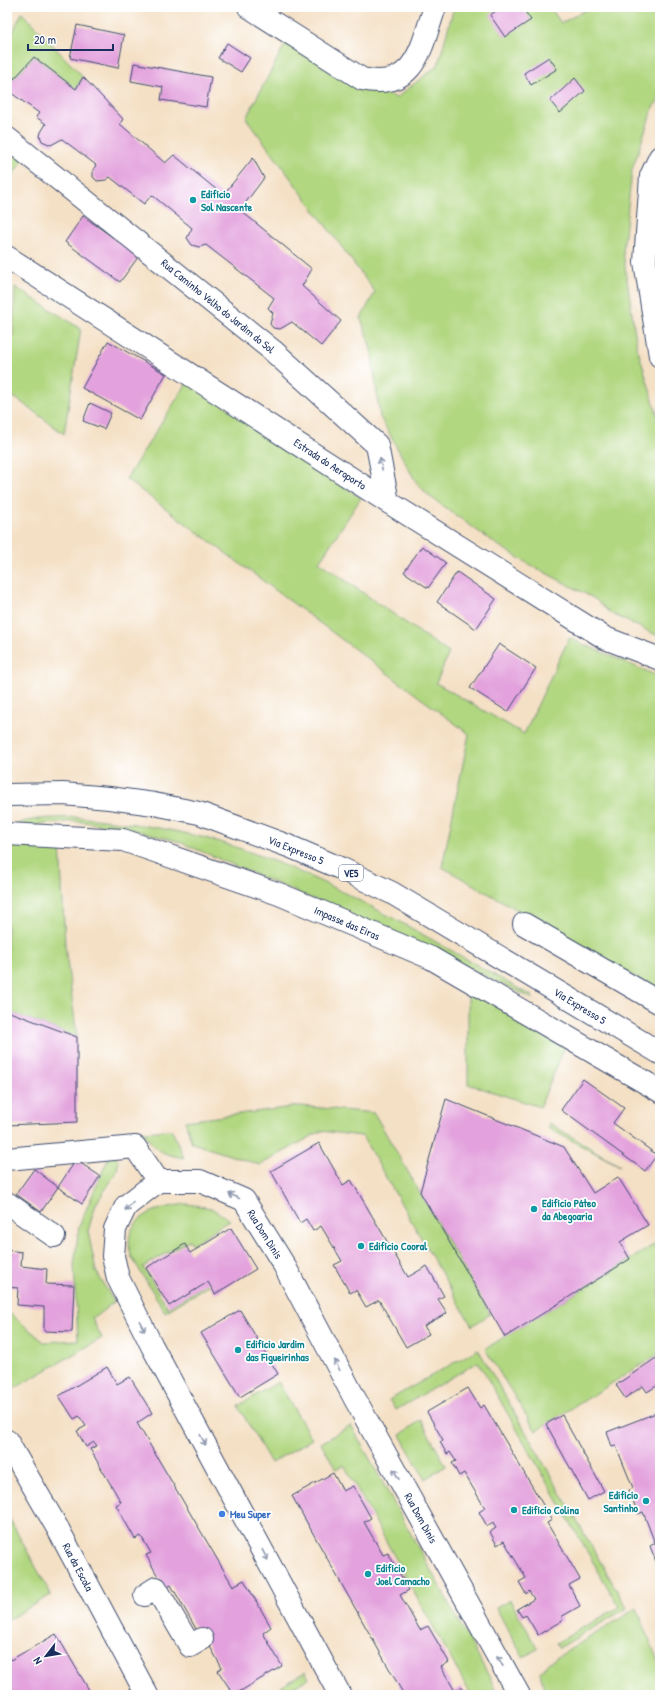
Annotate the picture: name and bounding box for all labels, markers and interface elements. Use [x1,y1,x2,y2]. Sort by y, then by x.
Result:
scale bar [28,26,113,52]
text: 20 m [34,31,56,48]
place label: Edifício Sol Nascente [201,187,253,214]
marker: Edifício Sol Nascente [188,195,198,205]
street label: Rua Caminho Velho do Jardim do Sol [158,256,278,356]
street label: Estrada do Aeroporto [291,435,369,493]
one-way arrow [376,458,384,471]
street label: Via Expresso 5 [266,833,326,868]
road number: VE5 [339,865,363,881]
street label: Impasse das Eiras [312,903,382,943]
street label: Via Expresso 5 [551,985,609,1027]
one-way arrow [228,1191,240,1199]
place label: Edifício Páteo da Abegoaria [542,1196,596,1224]
one-way arrow [124,1201,133,1211]
marker: Edifício Páteo da Abegoaria [529,1204,539,1214]
street label: Rua Dom Dinis [244,1207,286,1261]
place label: Edifício Cooral [369,1239,428,1253]
marker: Edifício Cooral [356,1241,366,1251]
one-way arrow [139,1320,146,1332]
place label: Edifício Jardim das Figueirinhas [246,1337,310,1365]
marker: Edifício Jardim das Figueirinhas [233,1345,243,1355]
one-way arrow [332,1359,340,1371]
one-way arrow [200,1434,208,1446]
one-way arrow [392,1468,400,1480]
place label: Edifício Santinho [603,1488,639,1515]
street label: Rua Dom Dinis [401,1490,441,1546]
marker: Edifício Santinho [641,1496,651,1506]
place label: Edifício Colina [522,1503,580,1517]
marker: Edifício Colina [509,1505,519,1515]
place label: Meu Super [230,1507,271,1522]
marker: Meu Super [217,1509,227,1519]
street label: Rua da Escola [60,1541,97,1594]
one-way arrow [262,1549,269,1561]
place label: Edifício Joel Camacho [376,1561,430,1588]
marker: Edifício Joel Camacho [363,1569,373,1579]
north arrow [26,1636,66,1676]
text: N [30,1655,45,1667]
one-way arrow [495,1655,503,1667]

